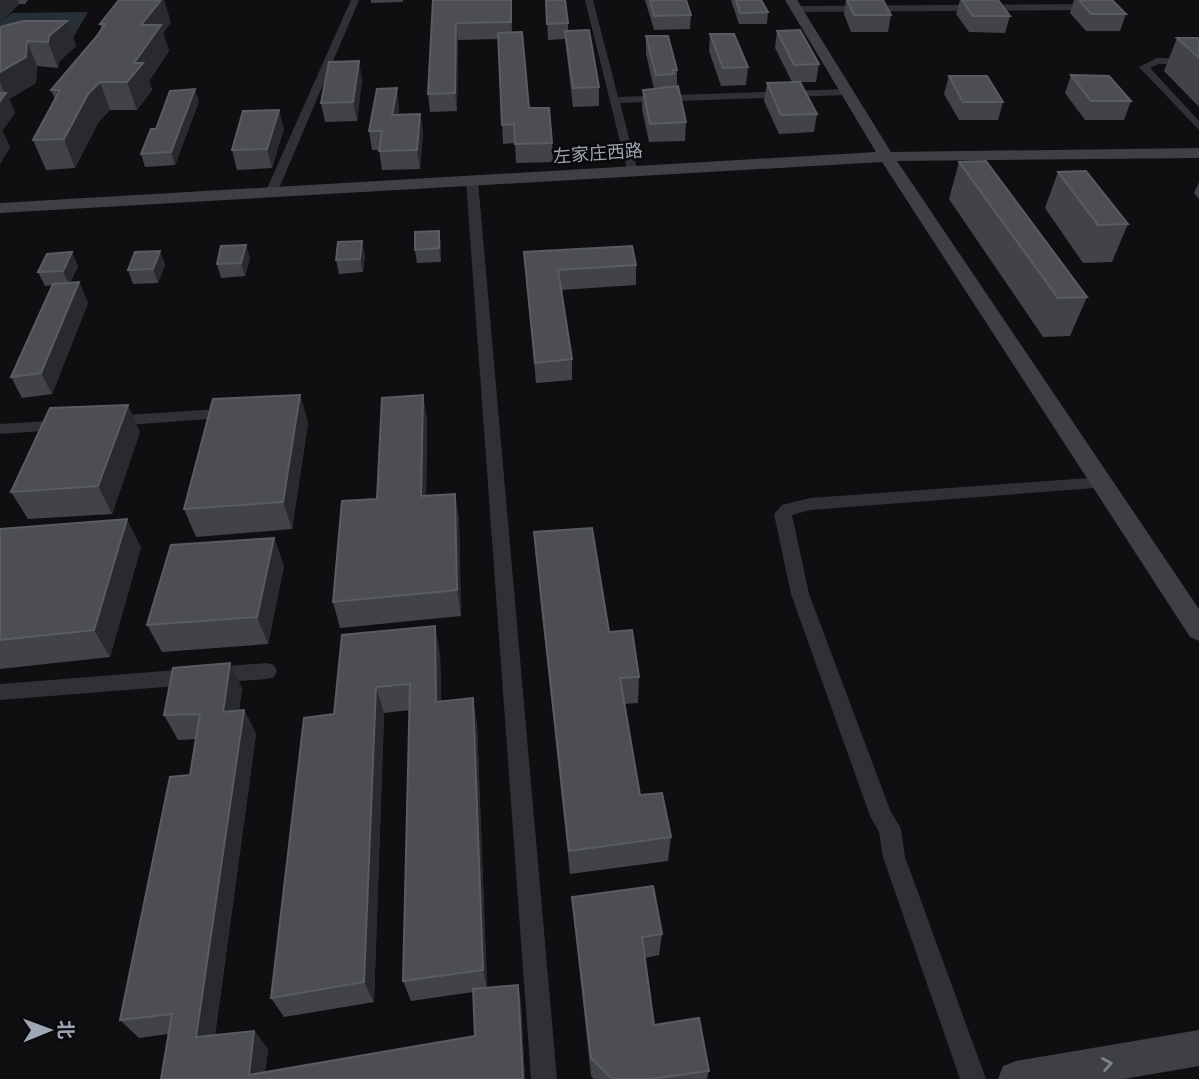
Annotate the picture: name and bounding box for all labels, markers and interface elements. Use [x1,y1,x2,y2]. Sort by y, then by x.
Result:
street label: 左家庄西路 [552,140,644,168]
north arrow [14,995,84,1065]
text: 北 [53,1020,76,1039]
one-way arrow [1101,1057,1113,1072]

